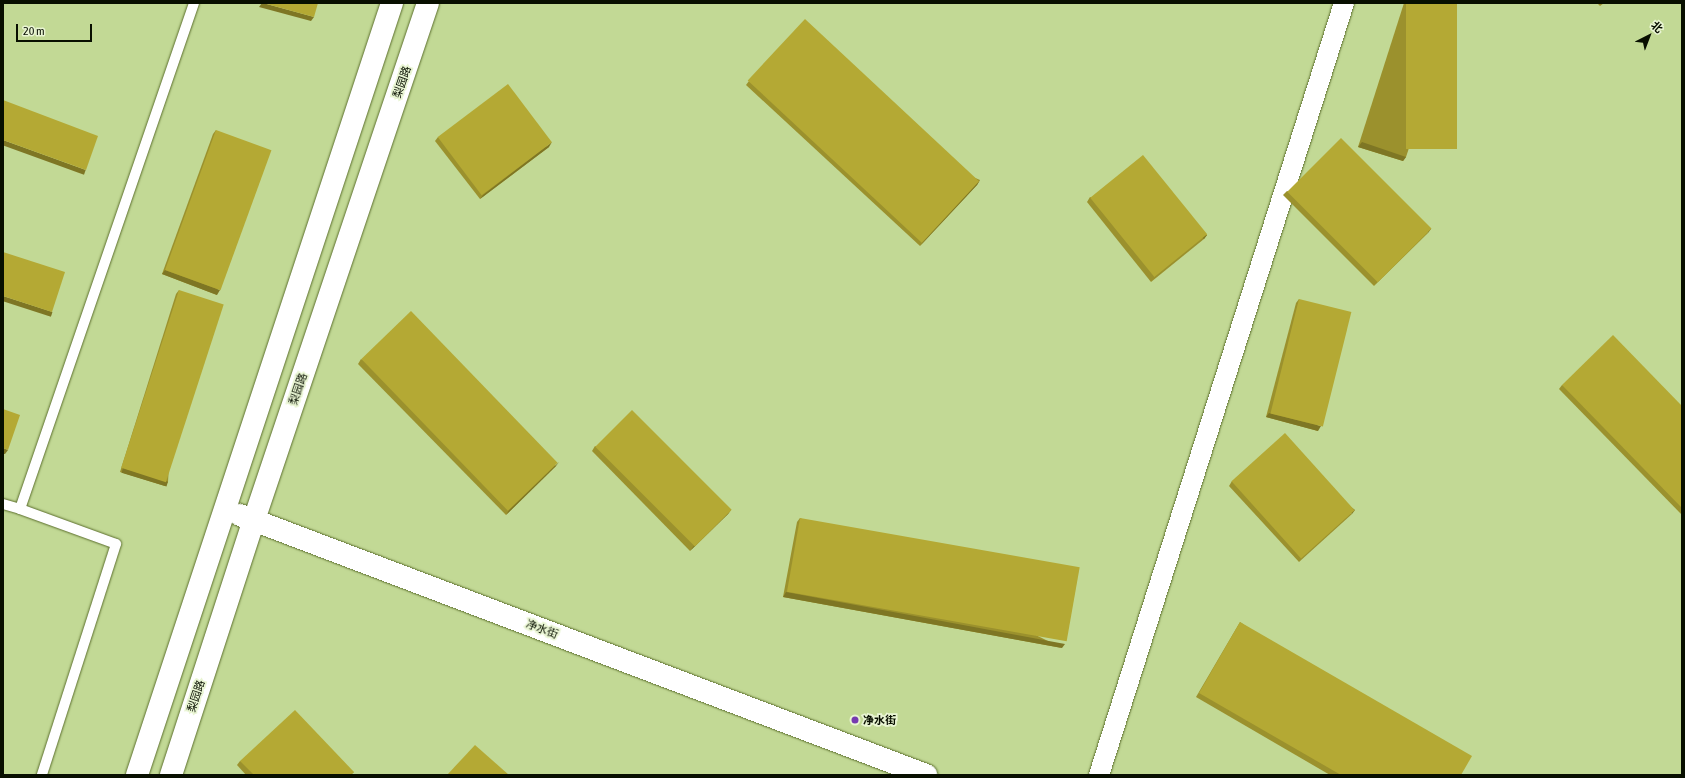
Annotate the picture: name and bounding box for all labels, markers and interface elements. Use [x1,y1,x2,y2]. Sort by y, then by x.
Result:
scale bar [18,16,94,42]
north arrow [1629,16,1669,56]
text: 北 [1649,19,1665,35]
text: 20 m [23,24,45,38]
street label: 梨园路 [390,64,414,100]
street label: 梨园路 [286,371,310,407]
street label: 净水街 [524,617,560,641]
street label: 梨园路 [185,678,207,714]
place label: 净水街 [863,713,896,727]
marker: 净水街 [850,715,860,725]

